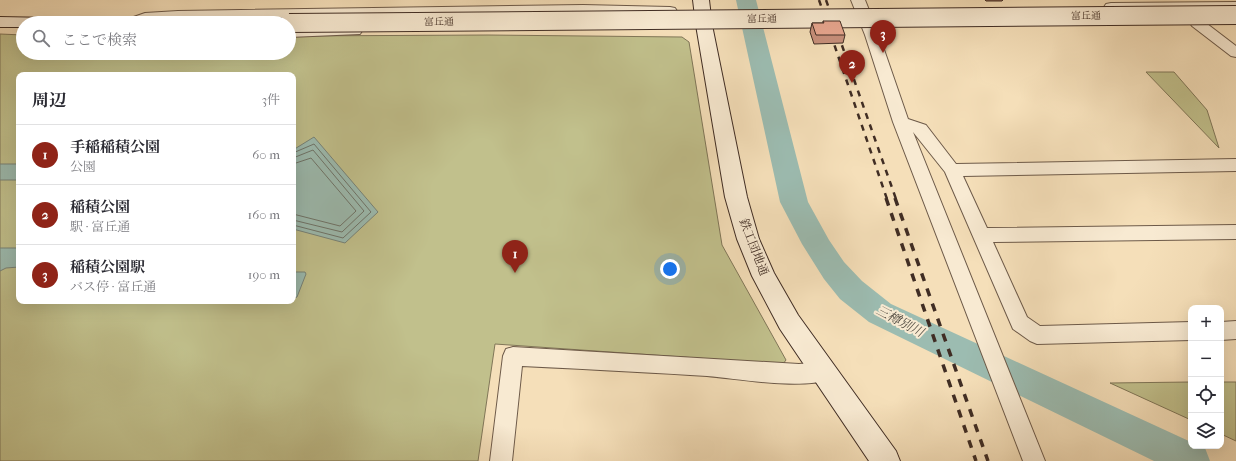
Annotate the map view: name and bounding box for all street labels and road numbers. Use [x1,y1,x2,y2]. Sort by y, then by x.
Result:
street label: 富丘通 [1071,10,1101,22]
street label: 富丘通 [747,13,777,25]
street label: 富丘通 [424,16,454,28]
street label: 鉄工団地通 [736,216,771,278]

